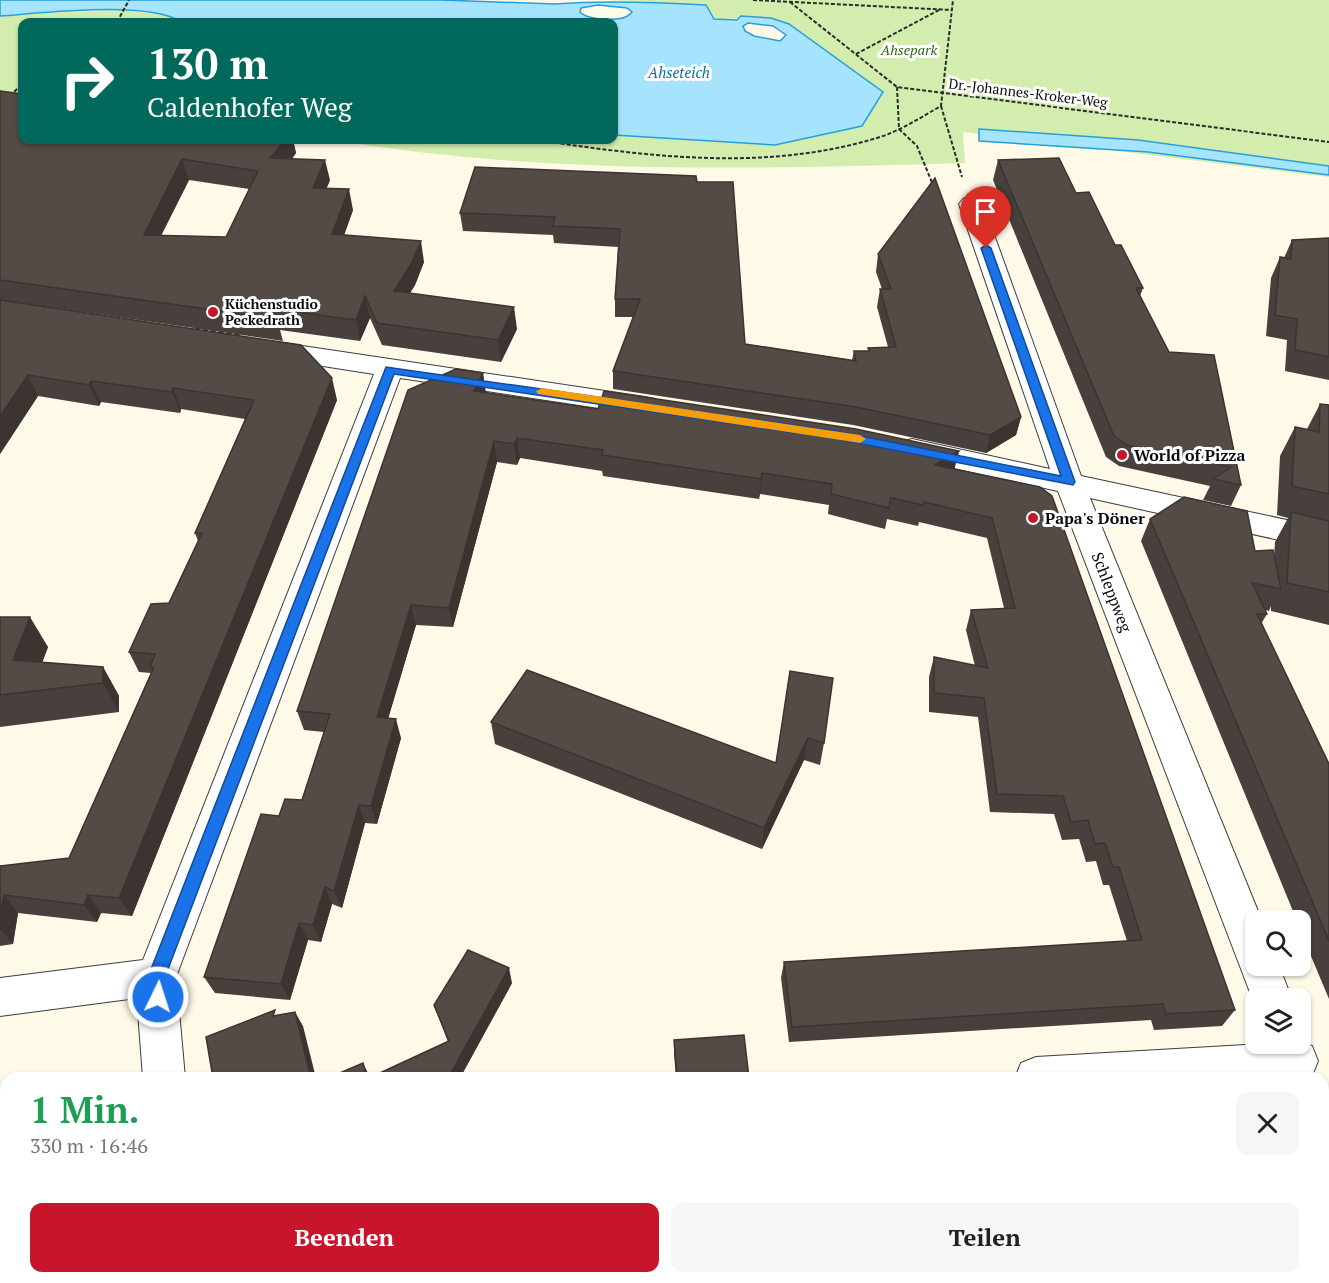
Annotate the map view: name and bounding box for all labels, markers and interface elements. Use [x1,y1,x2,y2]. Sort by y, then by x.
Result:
text: 130 m [147,35,268,91]
park label: Ahsepark [880,40,937,59]
icon: right [48,42,126,120]
water label: Ahseteich [647,62,710,82]
street label: Dr.-Johannes-Kroker-Weg [947,73,1109,112]
text: Caldenhofer Weg [147,89,352,125]
pin [960,186,1011,248]
icon: arrive [969,195,1002,228]
place label: Küchenstudio Peckedrath [225,294,318,329]
marker: Küchenstudio Peckedrath [206,305,220,319]
place label: World of Pizza [1134,444,1245,466]
marker: World of Pizza [1115,448,1129,462]
place label: Papa's Döner [1045,507,1145,529]
marker: Papa's Döner [1026,511,1040,525]
street label: Schleppweg [1087,549,1138,636]
map controls [1245,910,1311,1054]
button: search [1245,910,1311,976]
position arrow [126,965,190,1029]
button: layers [1245,988,1311,1054]
text: 1 Min. [30,1086,139,1133]
button: close [1236,1092,1299,1155]
text: 330 m · 16:46 [30,1132,148,1159]
button: Beenden [30,1203,659,1272]
button: Teilen [671,1203,1299,1272]

